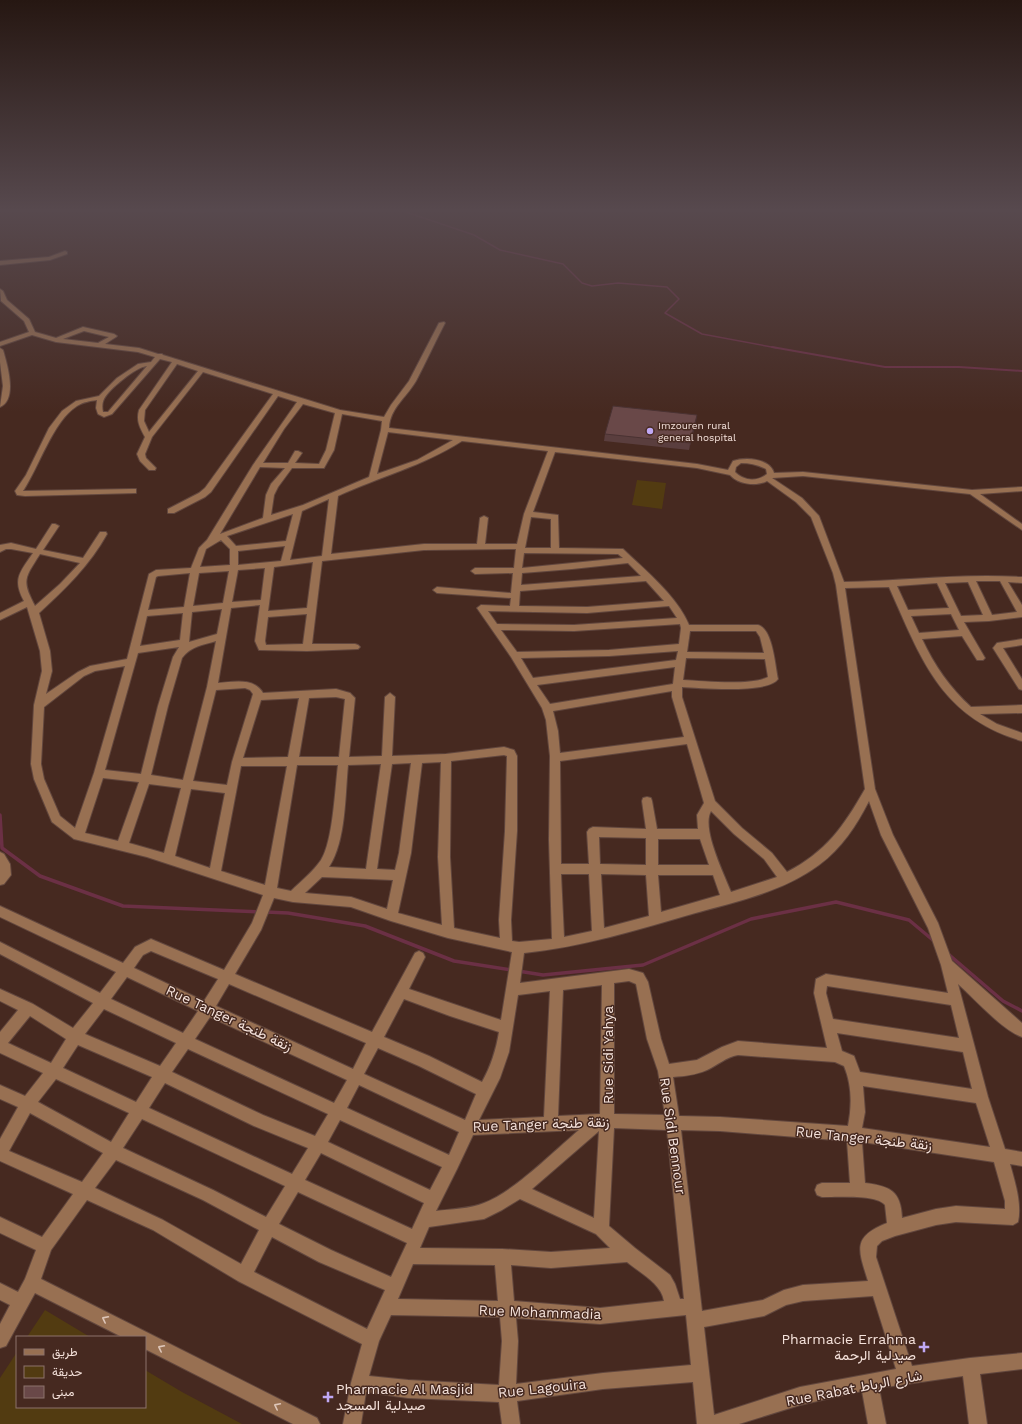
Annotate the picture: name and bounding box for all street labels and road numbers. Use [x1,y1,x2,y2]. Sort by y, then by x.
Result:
street label: Rue Tanger زنقة طنجة [163,982,295,1055]
street label: Rue Sidi Yahya [600,1006,616,1104]
street label: Rue Sidi Bennour [657,1077,689,1196]
street label: Rue Tanger زنقة طنجة [472,1114,610,1135]
street label: Rue Tanger زنقة طنجة [795,1123,933,1154]
street label: Rue Mohammadia [479,1302,602,1322]
street label: Rue Rabat شارع الرباط [785,1367,924,1412]
street label: Rue Lagouira [497,1375,587,1401]

